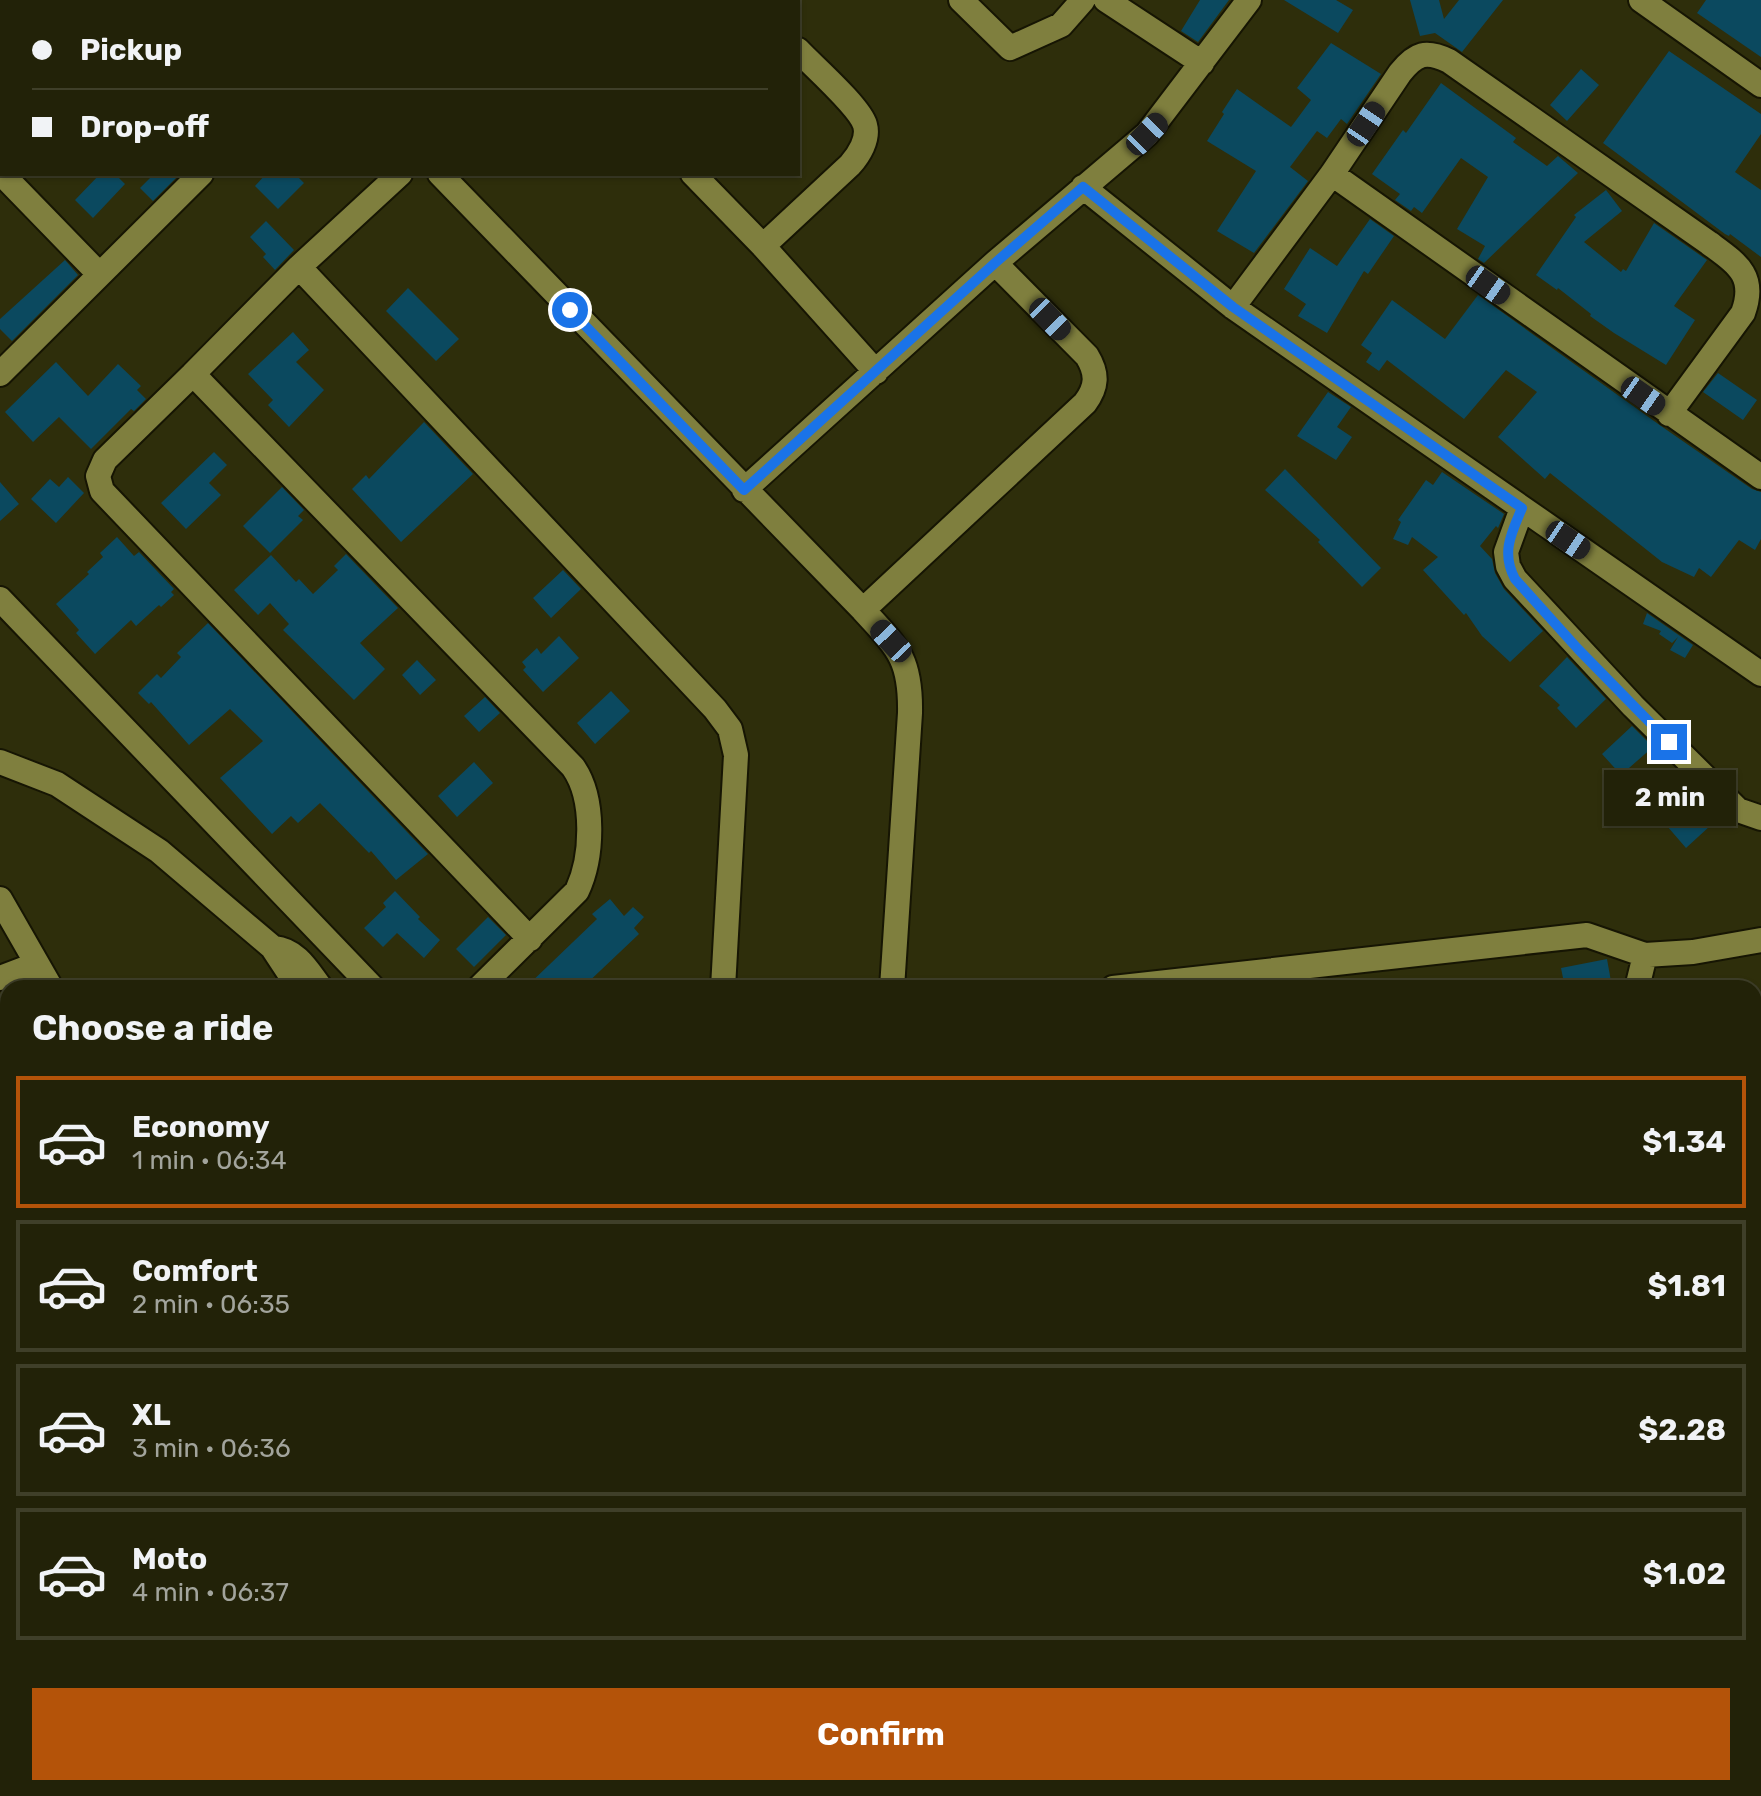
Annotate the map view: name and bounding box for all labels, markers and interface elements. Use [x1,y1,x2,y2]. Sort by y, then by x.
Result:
text: Pickup [80,32,182,68]
car [1343,97,1389,151]
car [1122,108,1172,160]
text: Drop-off [80,109,209,145]
car [1461,261,1515,309]
route start [552,292,588,328]
car [1025,293,1075,345]
car [1616,372,1670,420]
car [1541,517,1595,563]
car [866,615,916,667]
route end [1651,724,1687,760]
callout: 2 min [1603,770,1735,826]
text: 2 min [1635,782,1705,813]
text: Choose a ride [32,1006,273,1049]
icon: car [36,1106,108,1178]
text: Economy [132,1109,270,1145]
text: $1.34 [1642,1124,1726,1160]
text: 1 min · 06:34 [132,1145,287,1176]
icon: car [36,1250,108,1322]
text: Comfort [132,1253,258,1289]
text: $1.81 [1647,1268,1726,1304]
text: 2 min · 06:35 [132,1289,290,1320]
icon: car [36,1394,108,1466]
text: XL [132,1397,171,1433]
text: $2.28 [1638,1412,1726,1448]
text: 3 min · 06:36 [132,1433,291,1464]
icon: car [36,1538,108,1610]
text: Moto [132,1541,207,1577]
text: $1.02 [1643,1556,1726,1592]
text: 4 min · 06:37 [132,1577,289,1608]
button: Confirm [32,1688,1730,1780]

